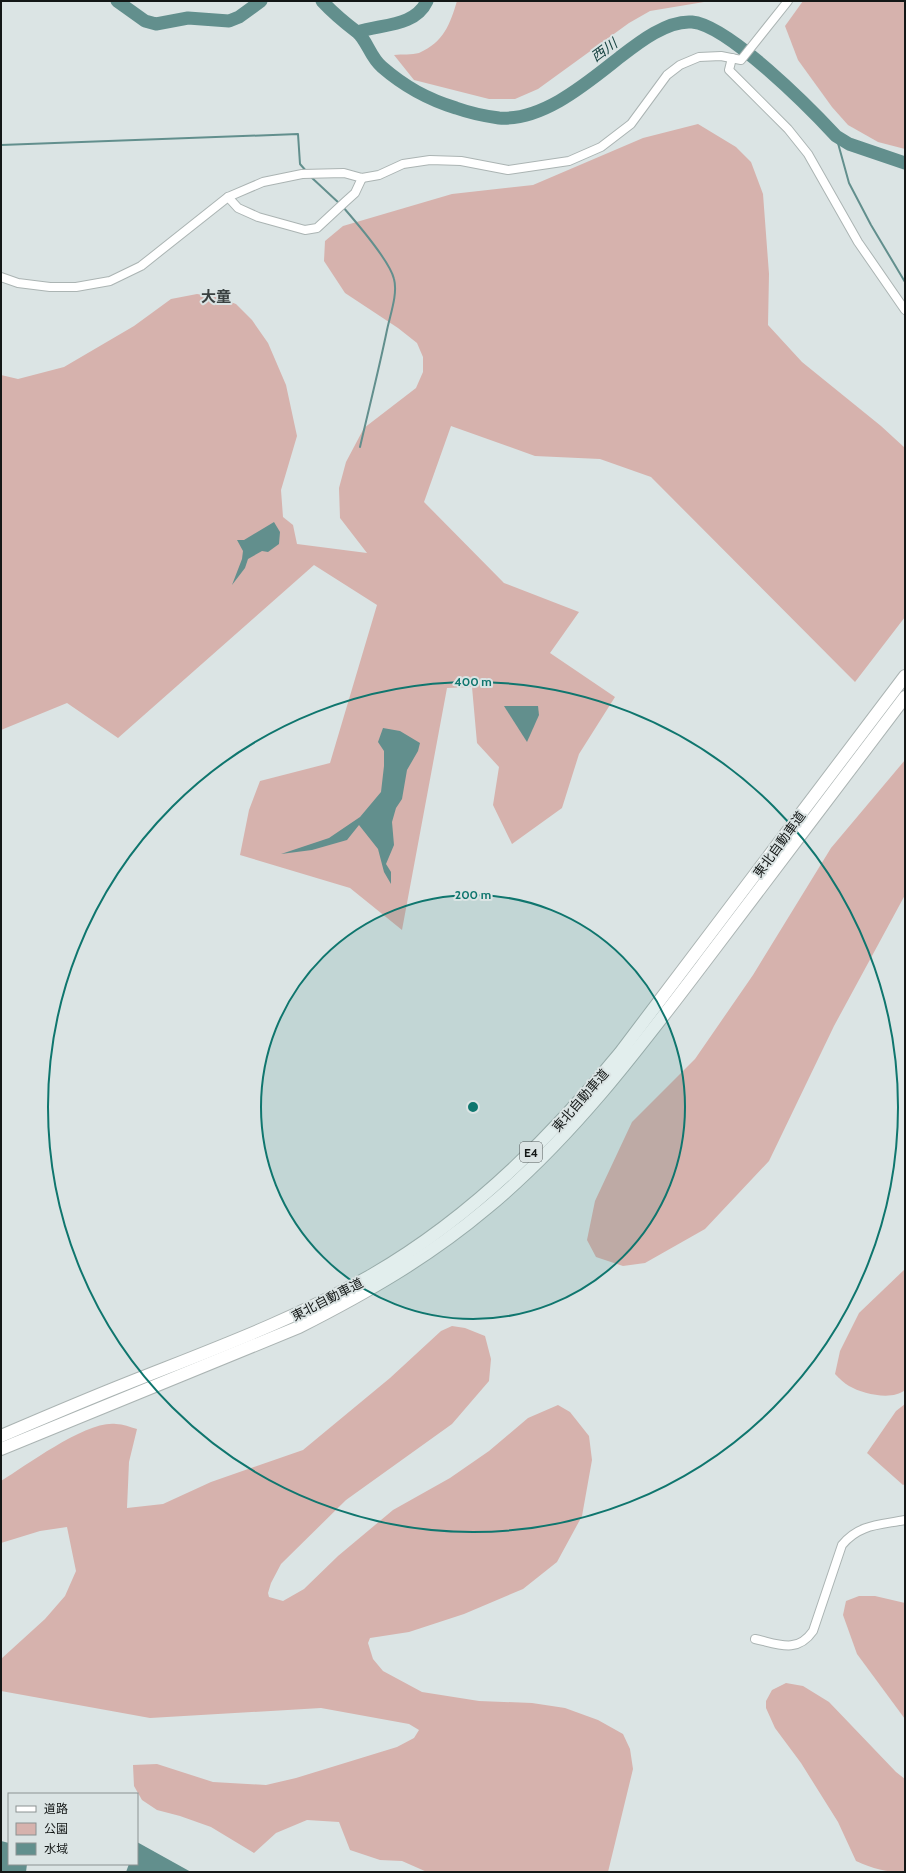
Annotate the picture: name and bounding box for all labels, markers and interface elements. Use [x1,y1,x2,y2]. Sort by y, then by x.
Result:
water label: 西川 [587,33,622,66]
district label: 大童 [201,288,231,306]
text: 400 m [454,674,492,689]
street label: 東北自動車道 [750,808,808,880]
text: 200 m [455,887,491,902]
street label: 東北自動車道 [548,1065,612,1135]
centre of rings [466,1100,480,1114]
road number: E4 [520,1142,542,1162]
street label: 東北自動車道 [289,1274,365,1324]
legend [8,1793,138,1865]
text: 道路 [44,1801,68,1816]
text: 公園 [44,1821,68,1836]
text: 水域 [44,1841,68,1856]

